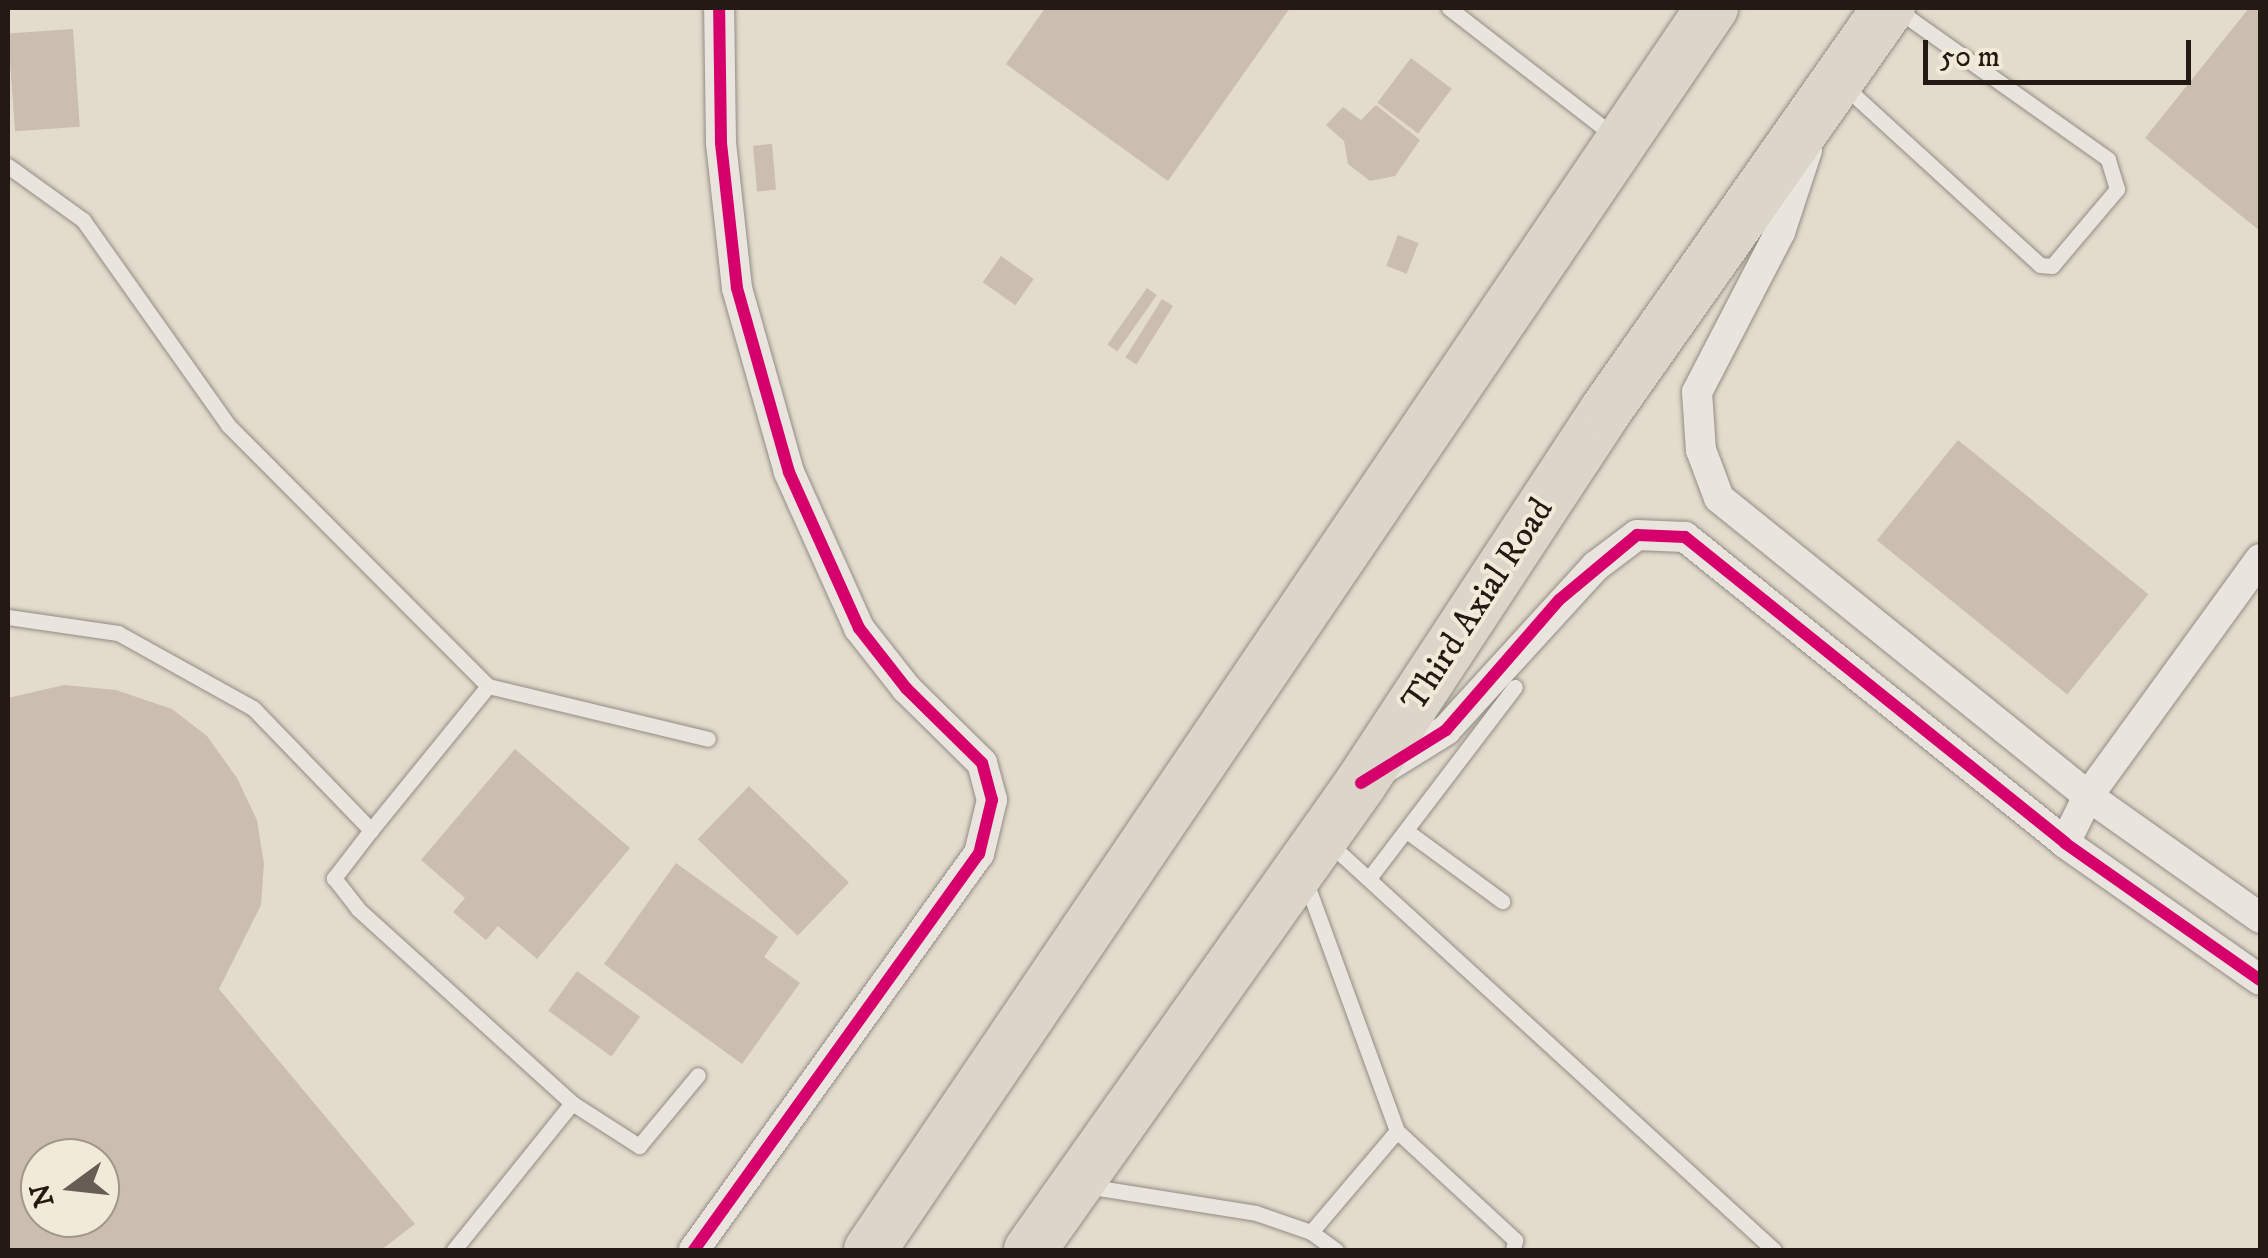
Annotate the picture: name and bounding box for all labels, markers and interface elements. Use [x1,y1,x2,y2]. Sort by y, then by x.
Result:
scale bar [1928,20,2196,82]
text: 50 m [1940,39,2000,76]
street label: Third Axial Road [1393,491,1563,719]
north arrow [20,1138,120,1238]
text: N [23,1180,62,1211]

